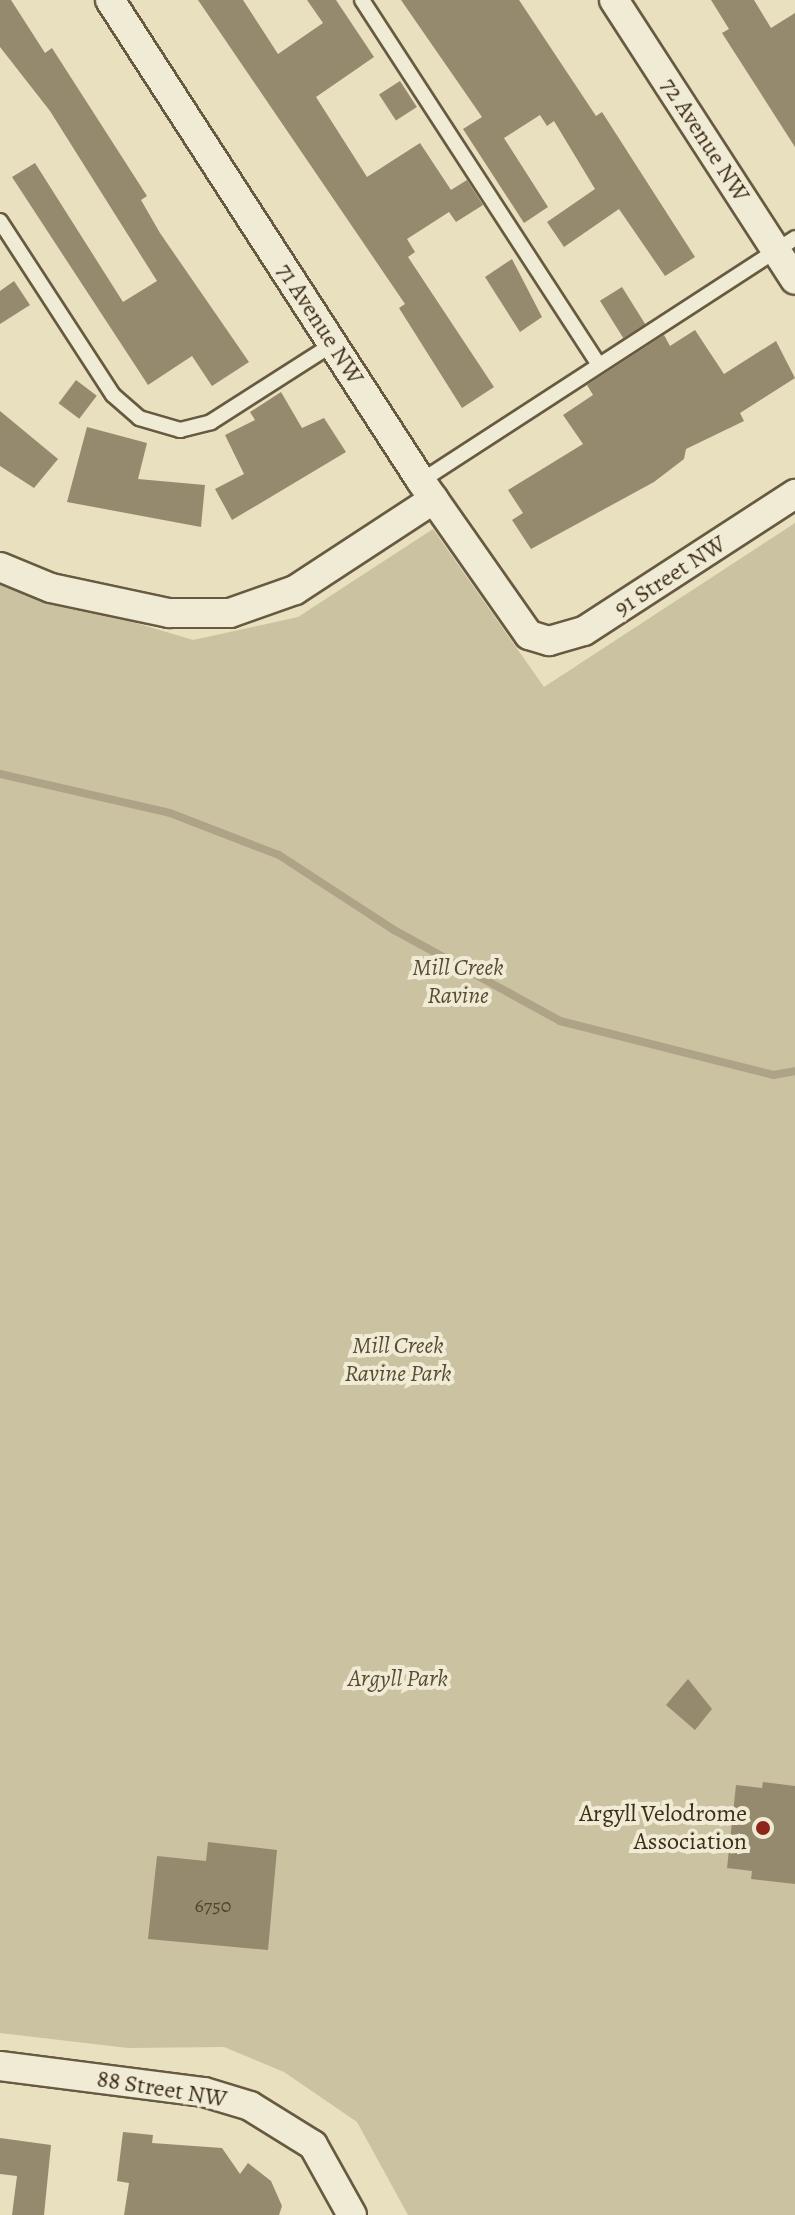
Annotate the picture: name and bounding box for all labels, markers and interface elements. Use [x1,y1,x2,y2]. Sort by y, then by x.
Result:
street label: 72 Avenue NW [654,73,756,207]
street label: 71 Avenue NW [270,258,370,390]
street label: 91 Street NW [609,529,731,623]
park label: Mill Creek Ravine [412,954,504,1010]
park label: Mill Creek Ravine Park [344,1332,452,1388]
park label: Argyll Park [348,1665,448,1693]
place label: Argyll Velodrome Association [579,1800,747,1856]
marker: Argyll Velodrome Association [754,1819,772,1837]
house number: 6750 [195,1893,231,1917]
street label: 88 Street NW [95,2064,229,2114]

